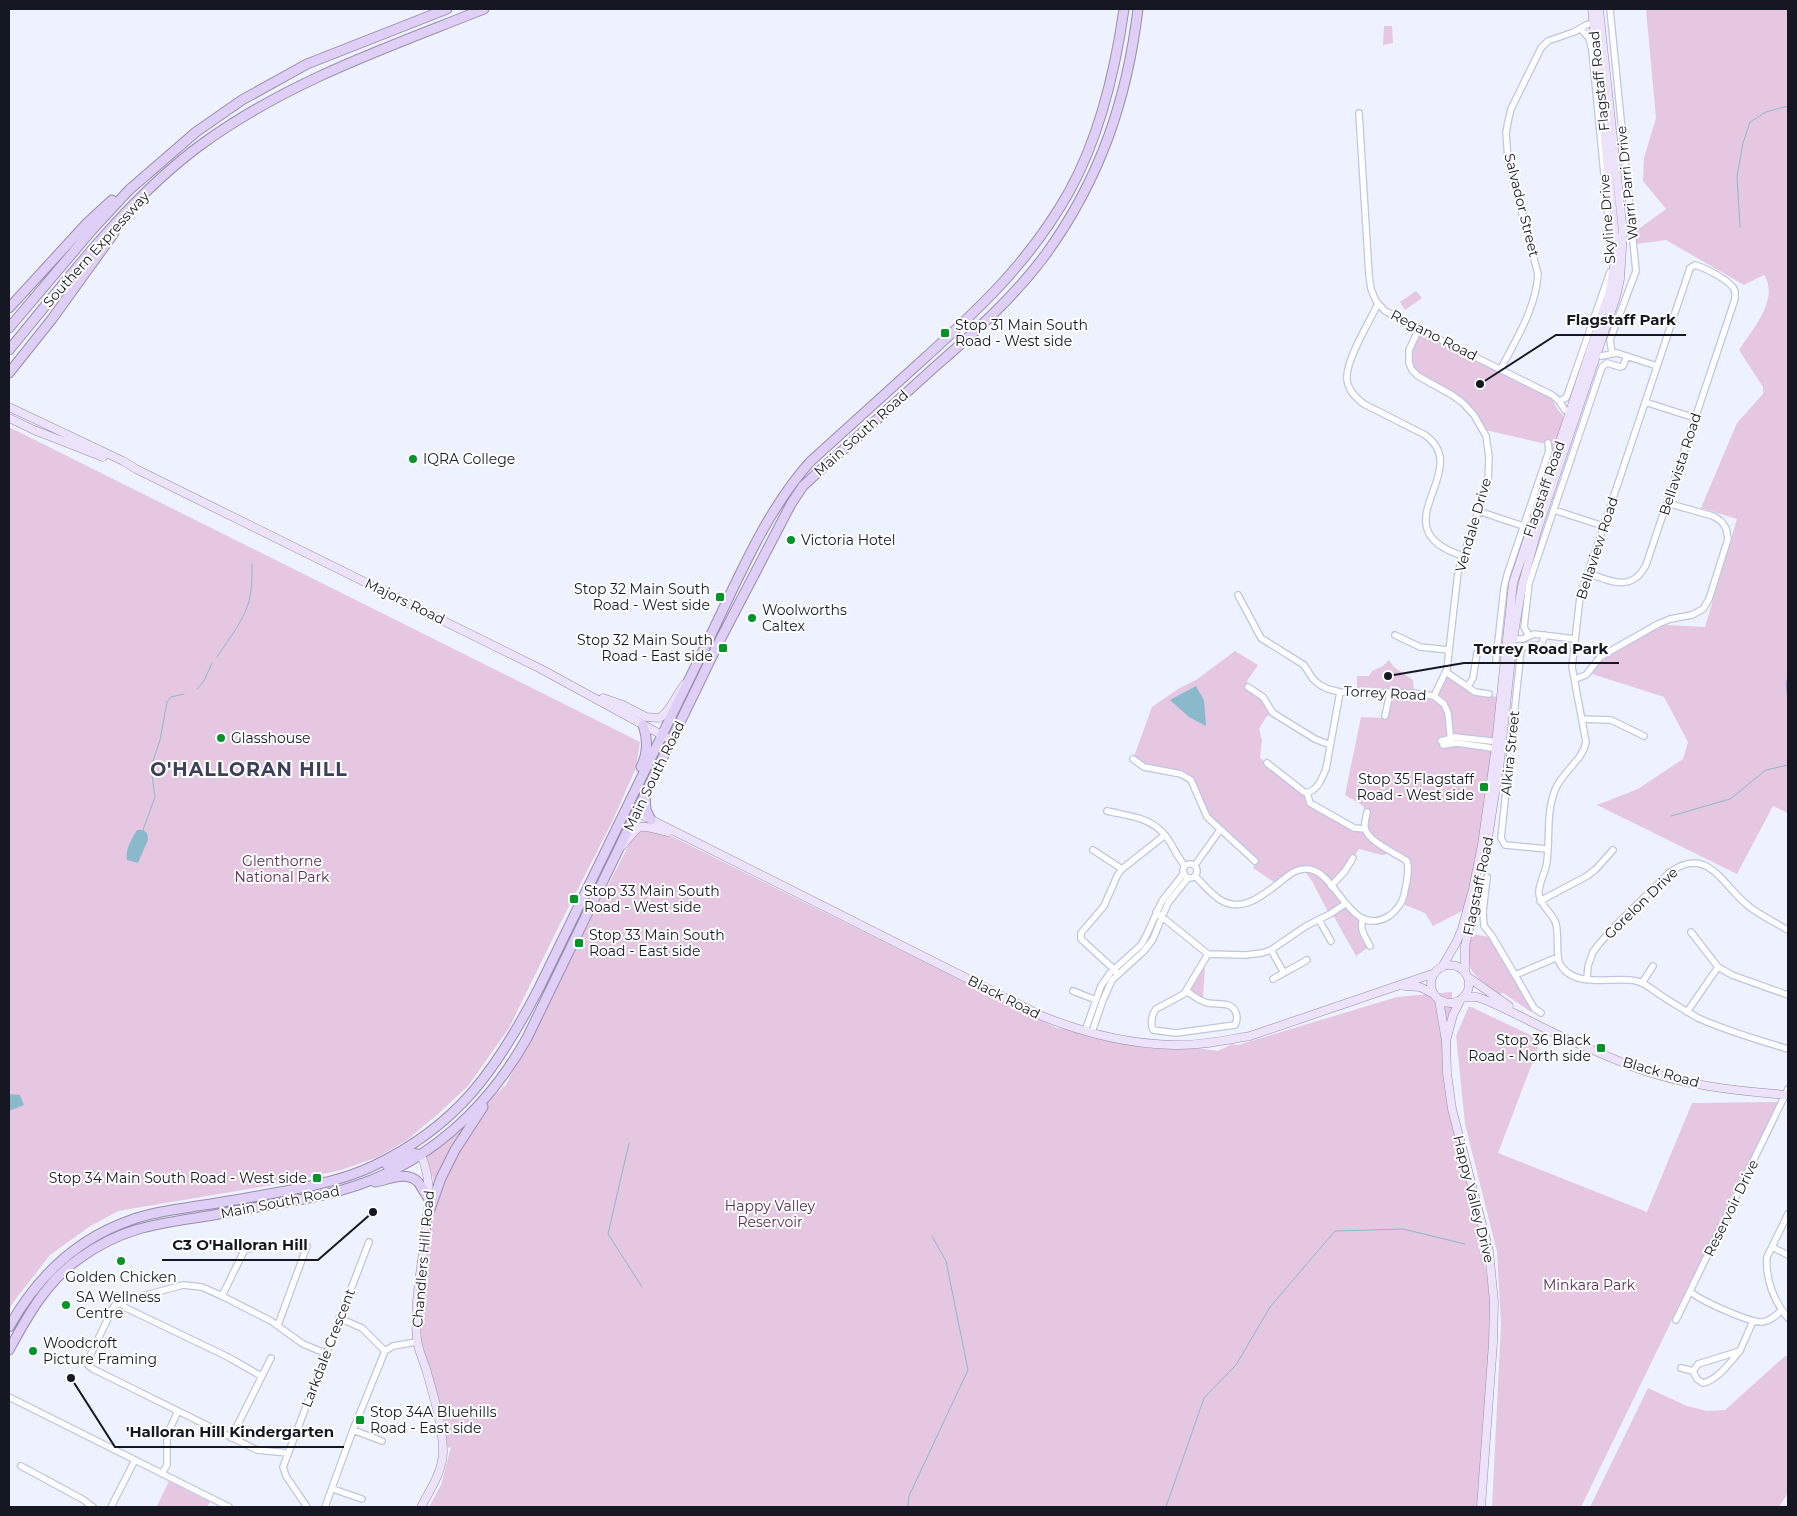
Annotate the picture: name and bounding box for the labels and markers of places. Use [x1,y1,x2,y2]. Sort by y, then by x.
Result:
callout: Flagstaff Park [1556,305,1686,335]
place label: Stop 31 Main South Road - West side [955,316,1088,350]
marker: Stop 31 Main South Road - West side [939,327,951,339]
place label: IQRA College [423,450,515,468]
marker: IQRA College [407,453,419,465]
place label: Victoria Hotel [801,531,895,549]
marker: Victoria Hotel [785,534,797,546]
place label: Stop 32 Main South Road - West side [574,580,710,614]
marker: Stop 32 Main South Road - West side [714,591,726,603]
place label: Woolworths Caltex [762,601,847,635]
marker: Woolworths Caltex [746,612,758,624]
place label: Stop 32 Main South Road - East side [577,631,713,665]
callout: Torrey Road Park [1464,633,1619,663]
marker: Stop 32 Main South Road - East side [717,642,729,654]
place label: Glasshouse [231,729,310,747]
marker: Glasshouse [215,732,227,744]
place label: Stop 35 Flagstaff Road - West side [1357,770,1475,804]
marker: Stop 35 Flagstaff Road - West side [1478,781,1490,793]
place label: Stop 33 Main South Road - West side [584,882,720,916]
marker: Stop 33 Main South Road - West side [568,893,580,905]
place label: Stop 33 Main South Road - East side [589,926,725,960]
marker: Stop 33 Main South Road - East side [573,937,585,949]
place label: Stop 36 Black Road - North side [1468,1031,1592,1065]
marker: Stop 36 Black Road - North side [1595,1042,1607,1054]
place label: Stop 34 Main South Road - West side [49,1169,307,1187]
marker: Stop 34 Main South Road - West side [311,1172,323,1184]
callout: C3 O'Halloran Hill [162,1230,318,1260]
marker: Golden Chicken [115,1255,127,1267]
place label: Golden Chicken [65,1268,177,1286]
place label: SA Wellness Centre [76,1288,161,1322]
marker: SA Wellness Centre [60,1299,72,1311]
place label: Woodcroft Picture Framing [43,1334,157,1368]
marker: Woodcroft Picture Framing [27,1345,39,1357]
place label: Stop 34A Bluehills Road - East side [370,1403,497,1437]
marker: Stop 34A Bluehills Road - East side [354,1414,366,1426]
callout: 'Halloran Hill Kindergarten [115,1417,344,1447]

